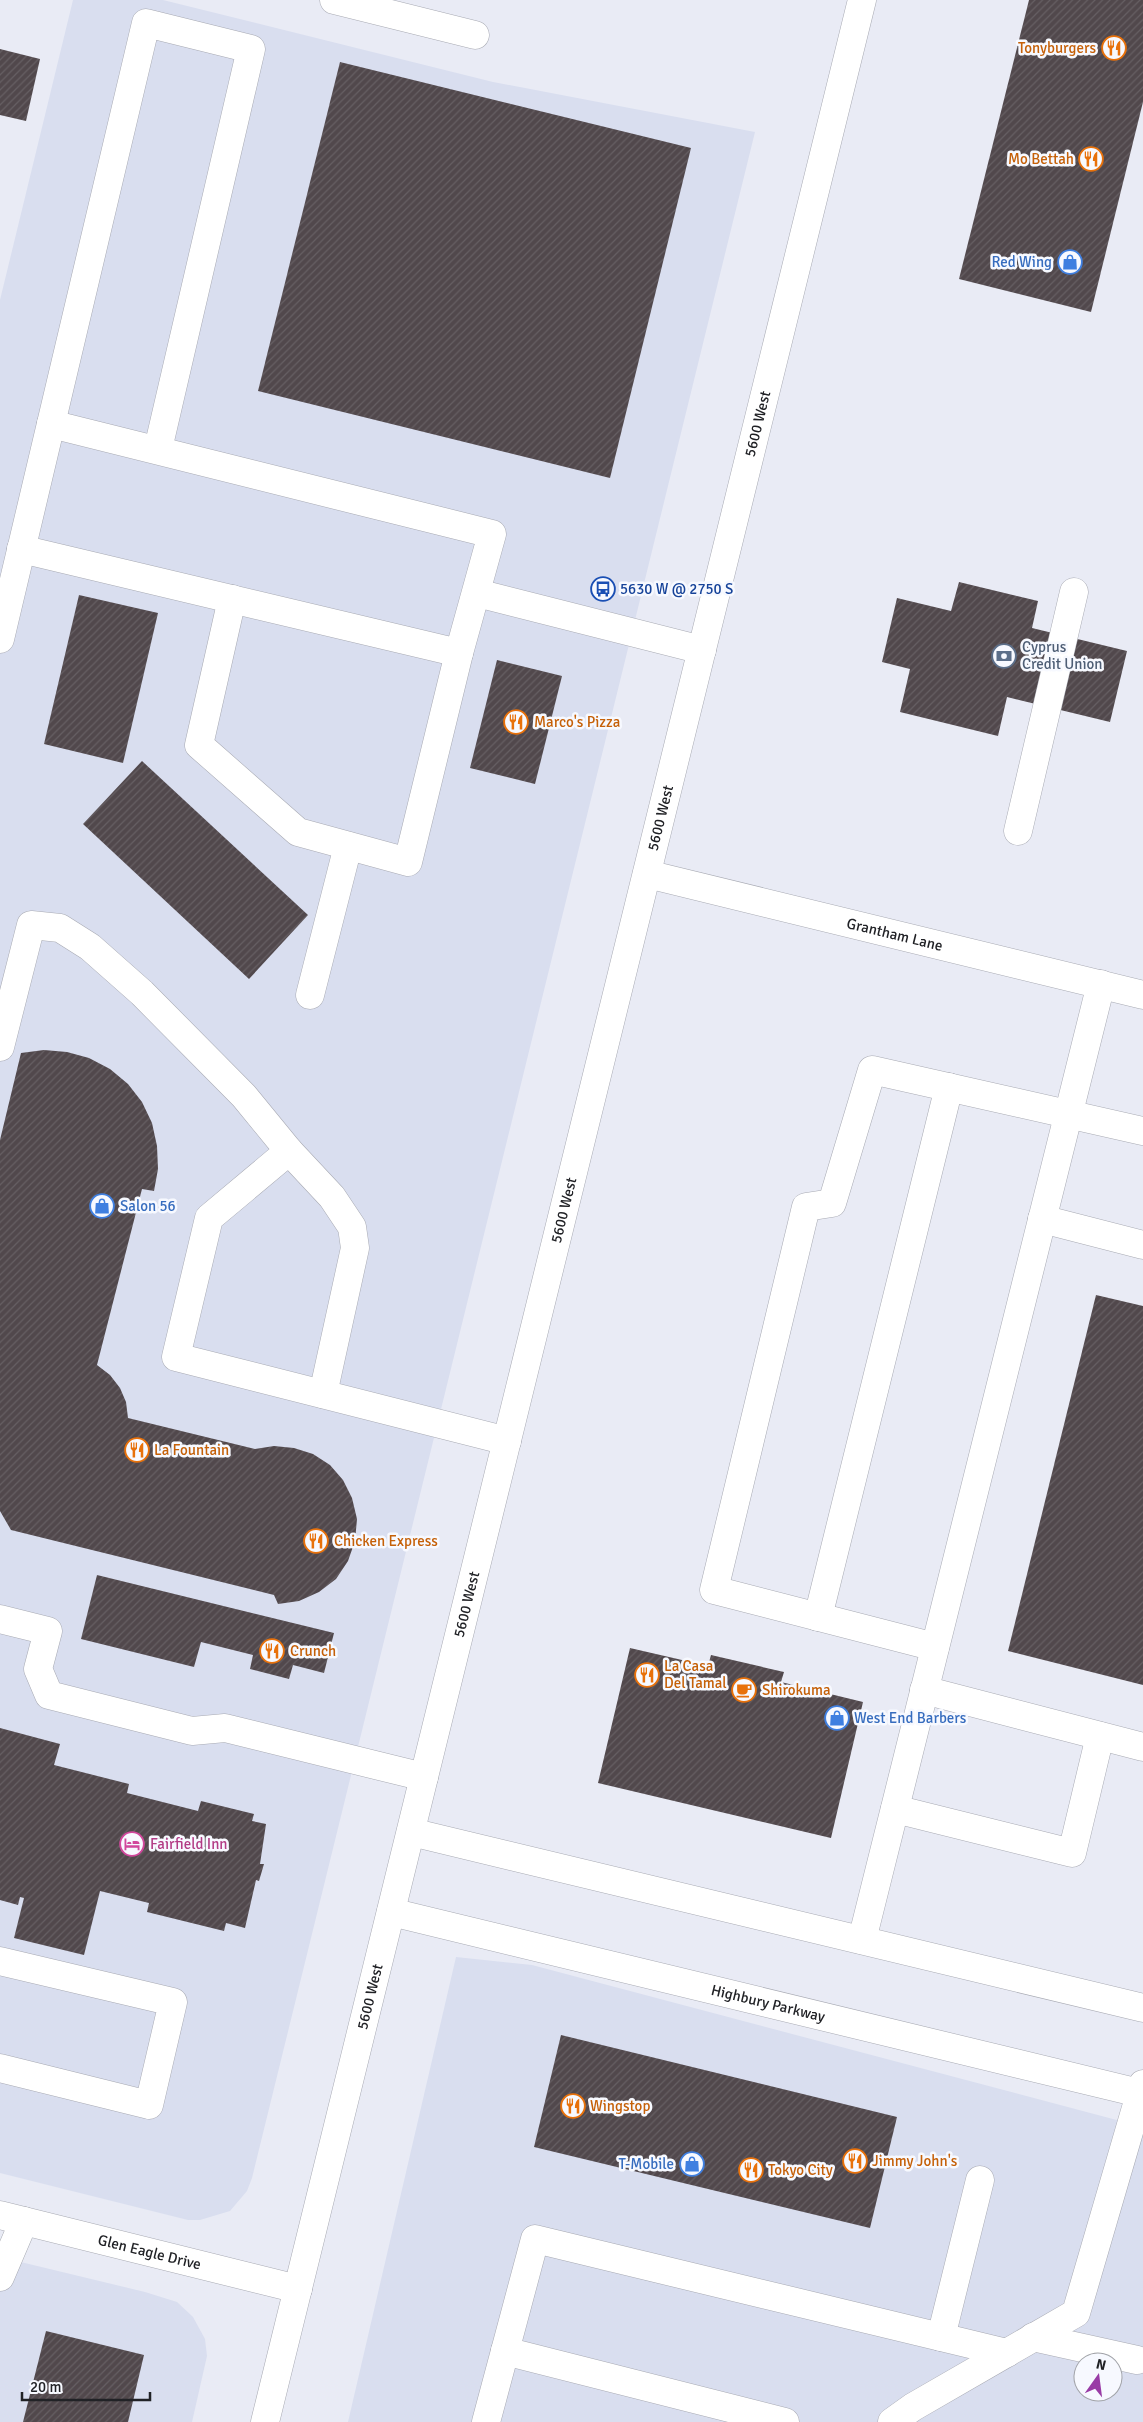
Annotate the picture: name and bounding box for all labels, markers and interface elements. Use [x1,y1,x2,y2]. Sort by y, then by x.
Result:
restaurant icon: Tonyburgers [1101,35,1127,61]
place label: Tonyburgers [1018,39,1096,57]
restaurant icon: Mo Bettah [1078,146,1104,172]
place label: Mo Bettah [1008,150,1074,168]
shop icon: Red Wing [1057,249,1083,275]
place label: Red Wing [992,253,1052,271]
street label: 5600 West [741,389,774,459]
bus stop icon: 5630 W @ 2750 S [590,576,616,602]
place label: 5630 W @ 2750 S [620,580,733,598]
place label: Cyprus Credit Union [1022,638,1103,673]
bank icon: Cyprus Credit Union [991,643,1017,669]
restaurant icon: Marco's Pizza [503,709,529,735]
place label: Marco's Pizza [534,713,620,731]
street label: 5600 West [644,783,677,853]
street label: Grantham Lane [845,914,945,955]
street label: 5600 West [547,1175,580,1245]
shop icon: Salon 56 [89,1193,115,1219]
place label: Salon 56 [120,1197,176,1215]
restaurant icon: La Fountain [124,1437,150,1463]
place label: La Fountain [154,1441,229,1459]
restaurant icon: Chicken Express [303,1528,329,1554]
place label: Chicken Express [334,1532,438,1550]
street label: 5600 West [450,1570,483,1639]
restaurant icon: Crunch [259,1638,285,1664]
place label: Crunch [290,1642,336,1660]
place label: La Casa Del Tamal [664,1657,727,1692]
restaurant icon: La Casa Del Tamal [634,1662,660,1688]
cafe icon: Shirokuma [731,1677,757,1703]
place label: Shirokuma [762,1681,831,1699]
shop icon: West End Barbers [824,1705,850,1731]
place label: West End Barbers [854,1709,967,1727]
hotel icon: Fairfield Inn [119,1831,145,1857]
place label: Fairfield Inn [150,1835,228,1853]
street label: 5600 West [353,1962,387,2032]
street label: Highbury Parkway [709,1981,827,2026]
restaurant icon: Wingstop [560,2093,586,2119]
place label: Wingstop [590,2097,650,2115]
restaurant icon: Jimmy John's [842,2148,868,2174]
shop icon: T-Mobile [679,2151,705,2177]
place label: Jimmy John's [872,2152,958,2170]
place label: T-Mobile [619,2155,674,2173]
restaurant icon: Tokyo City [738,2157,764,2183]
place label: Tokyo City [768,2161,833,2179]
street label: Glen Eagle Drive [96,2231,203,2274]
north arrow [1073,2352,1123,2402]
text: N [1094,2355,1108,2374]
scale bar [22,2370,150,2402]
text: 20 m [30,2378,61,2396]

